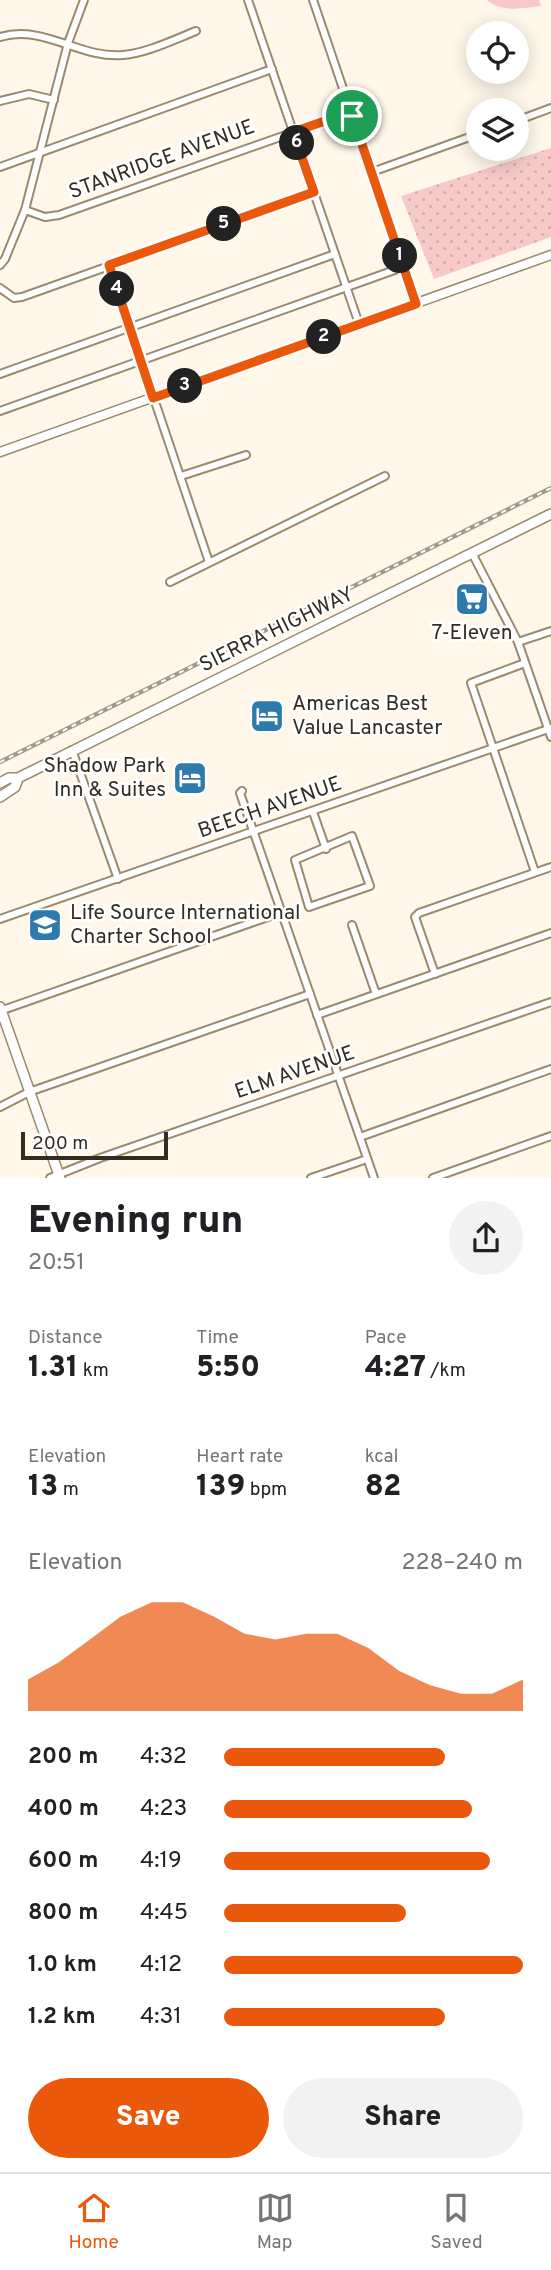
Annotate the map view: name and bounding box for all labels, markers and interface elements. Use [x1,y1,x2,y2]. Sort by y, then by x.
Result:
map controls [466,21,529,161]
button: locate [466,21,529,84]
pin [322,86,382,146]
icon: arrive [333,97,371,135]
button: layers [466,98,529,161]
street label: STANRIDGE AVENUE [65,114,259,206]
pin: 6 [280,125,314,160]
text: 6 [291,130,302,154]
pin: 5 [206,206,242,242]
text: 5 [218,211,229,235]
pin: 1 [382,238,418,274]
text: 1 [396,243,403,267]
pin: 4 [100,272,134,306]
text: 4 [110,276,123,300]
pin: 2 [306,320,342,354]
text: 2 [318,324,329,348]
pin: 3 [168,368,202,404]
text: 3 [179,373,190,397]
supermarket icon: 7-Eleven [453,580,491,618]
street label: SIERRA HIGHWAY [195,581,359,679]
place label: 7-Eleven [432,620,513,647]
place label: Americas Best Value Lancaster [292,691,442,742]
hotel icon: Americas Best Value Lancaster [248,697,286,735]
place label: Shadow Park Inn & Suites [44,753,166,804]
hotel icon: Shadow Park Inn & Suites [171,759,209,797]
street label: BEECH AVENUE [195,771,345,845]
place label: Life Source International Charter School [70,900,301,951]
school or university icon: Life Source International Charter School [26,906,64,944]
street label: ELM AVENUE [231,1040,359,1106]
scale bar [21,1129,168,1161]
text: 200 m [32,1132,88,1156]
text: Evening run [28,1198,243,1247]
button: share [449,1201,523,1275]
text: 20:51 [28,1249,85,1278]
text: Distance [28,1326,103,1350]
text: Time [196,1326,239,1350]
text: Pace [365,1326,406,1350]
text: 1.31 [28,1350,78,1387]
text: 5:50 [196,1350,260,1387]
text: 4:27 [365,1350,426,1387]
text: km [78,1359,109,1383]
text: /km [426,1359,466,1383]
text: Elevation [28,1445,106,1469]
text: Heart rate [196,1445,283,1469]
text: kcal [365,1445,398,1469]
text: 13 [28,1469,58,1506]
text: 139 [196,1469,245,1506]
text: 82 [365,1469,401,1506]
text: m [58,1478,79,1502]
text: bpm [245,1478,287,1502]
text: Elevation [28,1549,123,1578]
text: 228–240 m [401,1549,523,1578]
text: 200 m [28,1743,98,1772]
text: 4:32 [140,1743,187,1772]
text: 400 m [28,1795,99,1824]
text: 4:23 [140,1795,187,1824]
text: 600 m [28,1847,98,1876]
text: 4:19 [140,1847,182,1876]
text: 800 m [28,1899,98,1928]
text: 4:45 [140,1899,188,1928]
text: 1.0 km [28,1951,97,1980]
text: 4:12 [140,1951,182,1980]
text: 1.2 km [28,2003,96,2032]
text: 4:31 [140,2003,182,2032]
button: Save [28,2078,269,2158]
button: Share [283,2078,523,2158]
tab: Home [68,2189,119,2255]
tab: Map [256,2189,294,2255]
tab: Saved [430,2189,483,2255]

